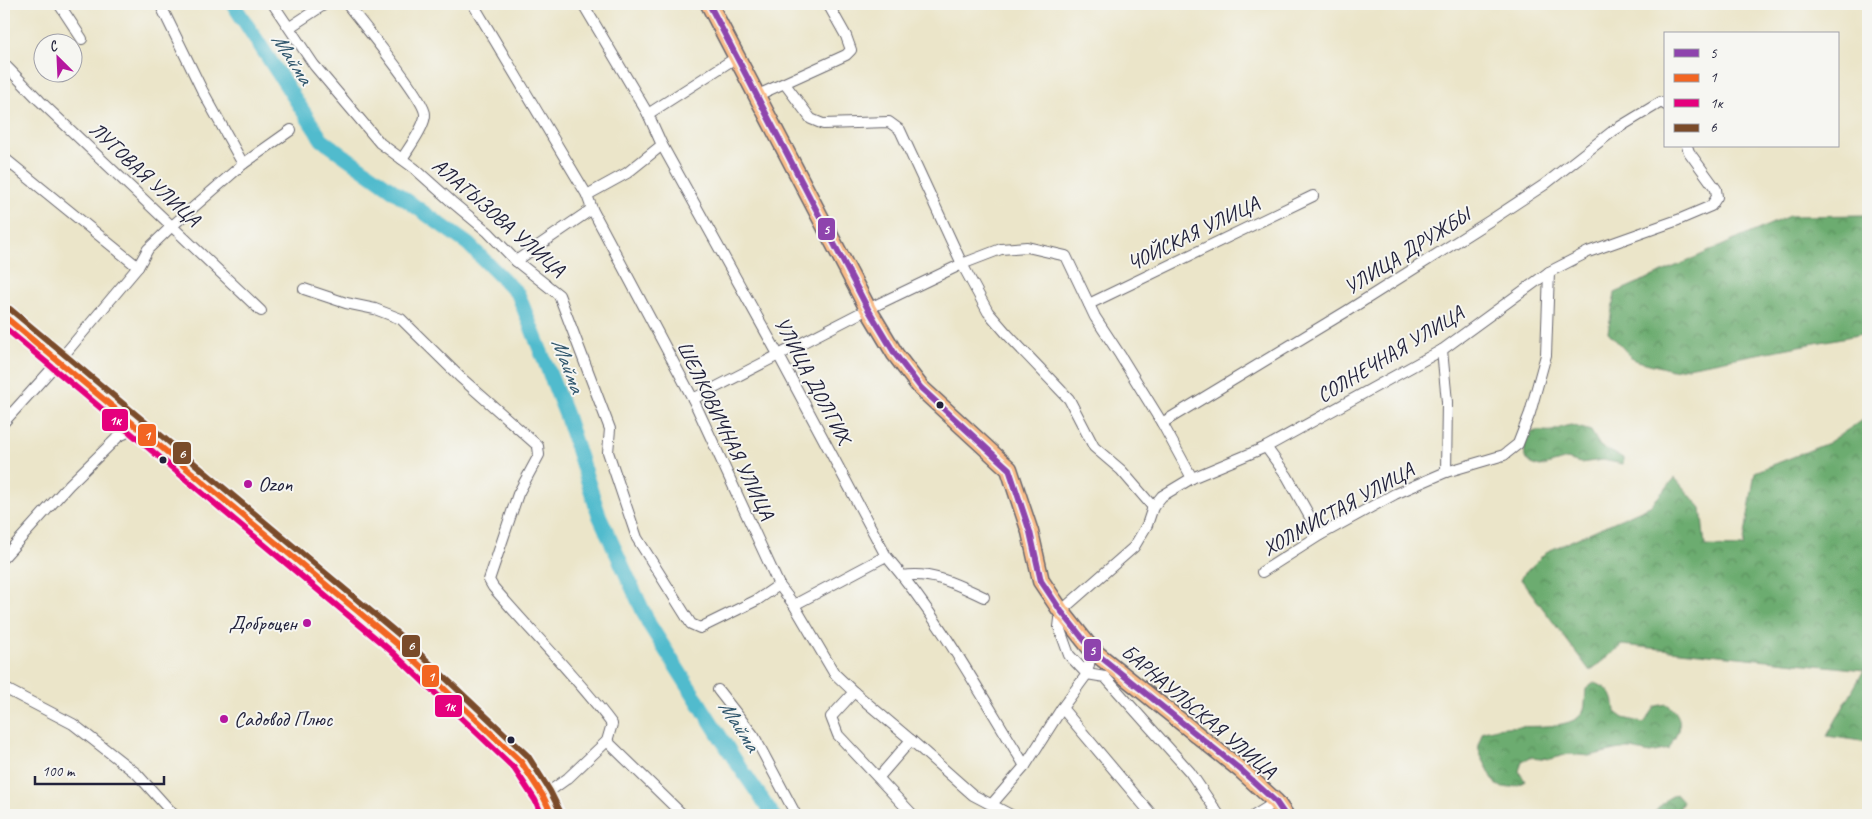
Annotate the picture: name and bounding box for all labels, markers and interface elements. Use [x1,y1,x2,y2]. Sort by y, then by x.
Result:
water label: Майма [265,28,320,92]
north arrow [32,32,82,82]
legend [1664,32,1840,148]
text: С [46,37,61,56]
text: 5 [1710,44,1718,63]
text: 1 [1710,68,1718,87]
text: 1к [1710,94,1724,113]
street label: ЛУГОВАЯ УЛИЦА [84,116,207,233]
text: 6 [1710,118,1718,137]
street label: АЛАГЫЗОВА УЛИЦА [427,152,571,282]
street label: ЧОЙСКАЯ УЛИЦА [1123,190,1263,276]
street label: УЛИЦА ДРУЖБЫ [1339,200,1478,300]
line badge: 5 [817,217,836,241]
text: 5 [823,221,831,238]
street label: СОЛНЕЧНАЯ УЛИЦА [1312,299,1469,408]
street label: УЛИЦА ДОЛГИХ [769,312,859,450]
water label: Майма [545,334,592,399]
street label: ШЕЛКОВИЧНАЯ УЛИЦА [671,336,781,524]
unlabelled marker [935,400,945,410]
line badge: 1к [101,408,129,432]
text: 1к [109,412,122,429]
line badge: 1 [137,423,157,447]
text: 1 [144,427,152,444]
line badge: 6 [172,441,192,465]
text: 6 [179,445,187,462]
unlabelled marker [158,455,168,465]
street label: ХОЛМИСТАЯ УЛИЦА [1258,456,1419,561]
place label: Ozon [258,471,293,497]
marker: Ozon [242,478,254,490]
place label: Доброцен [229,610,298,636]
marker: Доброцен [301,617,313,629]
line badge: 6 [401,634,421,658]
text: 6 [408,637,416,654]
line badge: 5 [1083,638,1102,662]
street label: БАРНАУЛЬСКАЯ УЛИЦА [1116,638,1282,784]
text: 5 [1089,642,1097,659]
line badge: 1 [421,664,440,688]
text: 1 [428,668,436,685]
line badge: 1к [434,694,463,718]
water label: Майма [712,695,767,759]
text: 1к [443,698,456,715]
place label: Садовод Плюс [234,706,334,732]
marker: Садовод Плюс [218,713,230,725]
unlabelled marker [506,735,516,745]
scale bar [35,754,164,786]
text: 100 m [42,762,76,781]

